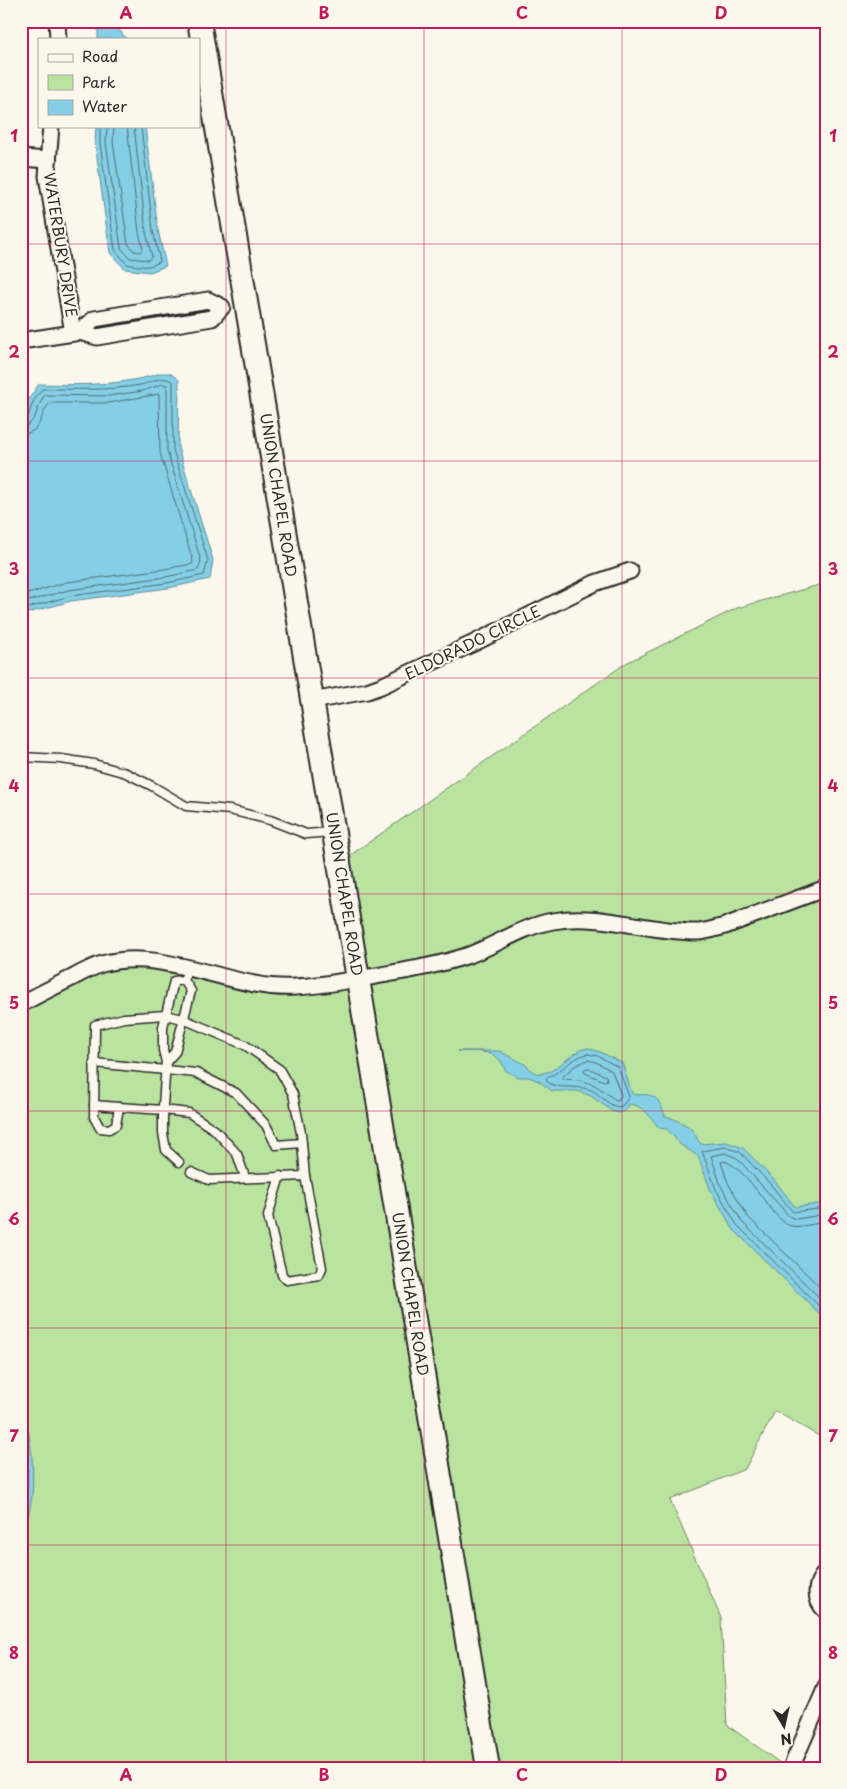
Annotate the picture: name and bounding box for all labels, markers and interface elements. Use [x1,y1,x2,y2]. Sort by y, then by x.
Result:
text: A [120,0,133,24]
text: B [319,0,330,24]
text: C [516,0,528,24]
text: D [715,0,727,24]
legend [38,38,200,128]
text: Road [82,44,118,67]
text: Park [82,70,116,93]
text: Water [82,94,127,117]
text: 1 [10,123,18,147]
text: 1 [829,123,837,147]
street label: WATERBURY DRIVE [39,171,84,319]
text: 2 [8,339,20,363]
text: 2 [827,339,839,363]
street label: UNION CHAPEL ROAD [255,411,304,578]
text: 3 [9,556,19,580]
text: 3 [828,556,838,580]
street label: ELDORADO CIRCLE [400,599,544,685]
text: 4 [9,773,20,797]
text: 4 [828,773,839,797]
street label: UNION CHAPEL ROAD [321,810,370,977]
text: 5 [9,990,19,1014]
text: 5 [828,990,838,1014]
text: 6 [8,1206,20,1230]
text: 6 [827,1206,839,1230]
street label: UNION CHAPEL ROAD [387,1210,436,1377]
text: 7 [9,1423,19,1447]
text: 7 [828,1423,838,1447]
text: 8 [9,1640,19,1664]
text: 8 [828,1640,838,1664]
north arrow [760,1702,810,1752]
text: N [779,1728,793,1751]
text: A [120,1762,133,1786]
text: B [319,1762,330,1786]
text: C [516,1762,528,1786]
text: D [715,1762,727,1786]

